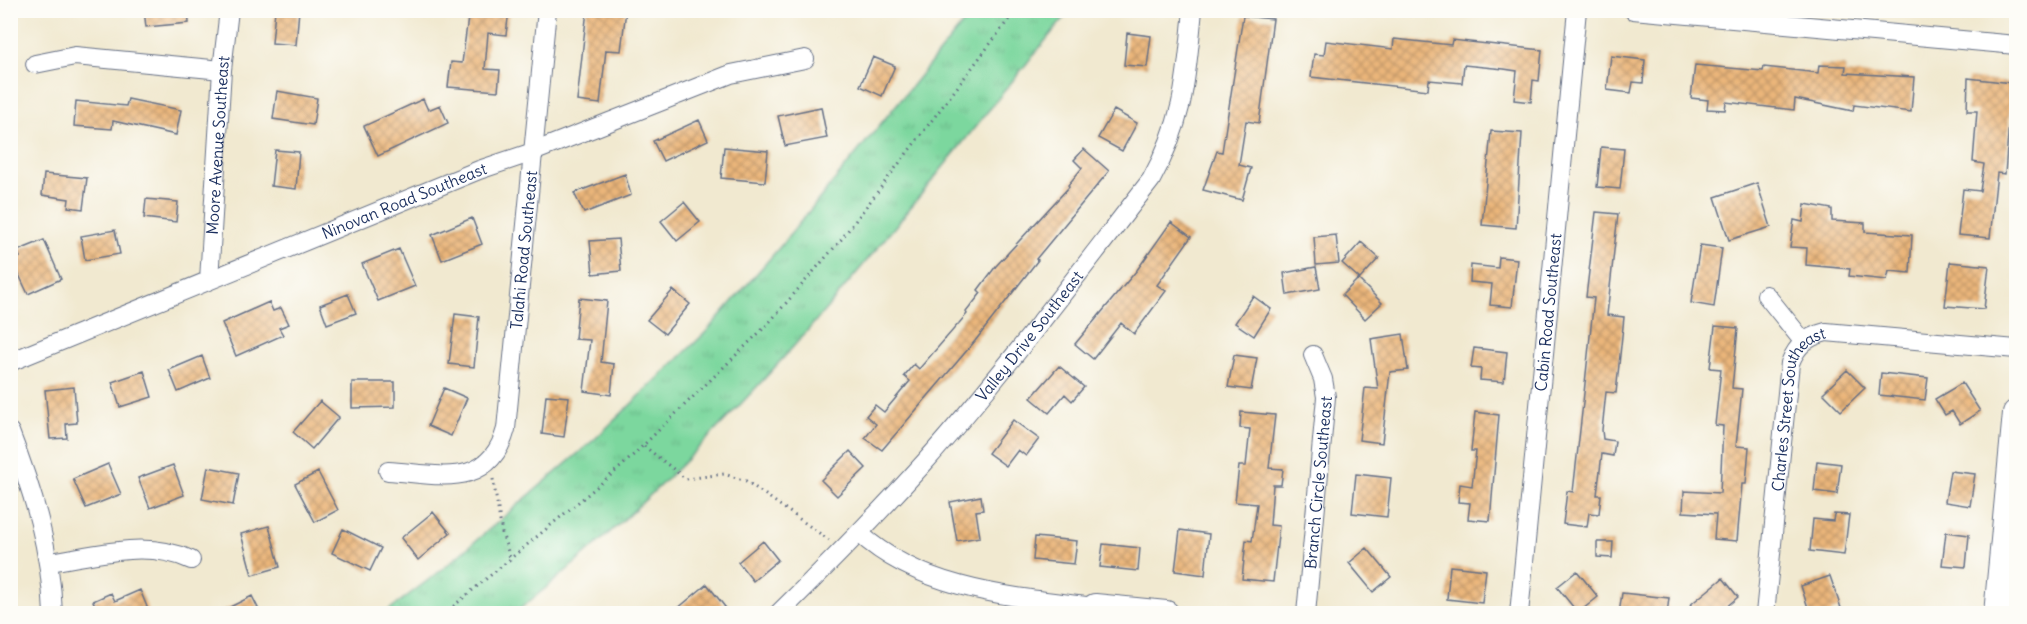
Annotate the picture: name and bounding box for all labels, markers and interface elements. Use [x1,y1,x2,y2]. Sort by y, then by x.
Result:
street label: Moore Avenue Southeast [202,54,234,235]
street label: Ninovan Road Southeast [319,158,490,243]
street label: Talahi Road Southeast [506,169,541,330]
street label: Cabin Road Southeast [1530,232,1566,392]
street label: Valley Drive Southeast [971,266,1088,405]
street label: Charles Street Southeast [1767,323,1828,492]
street label: Branch Circle Southeast [1300,395,1336,570]

